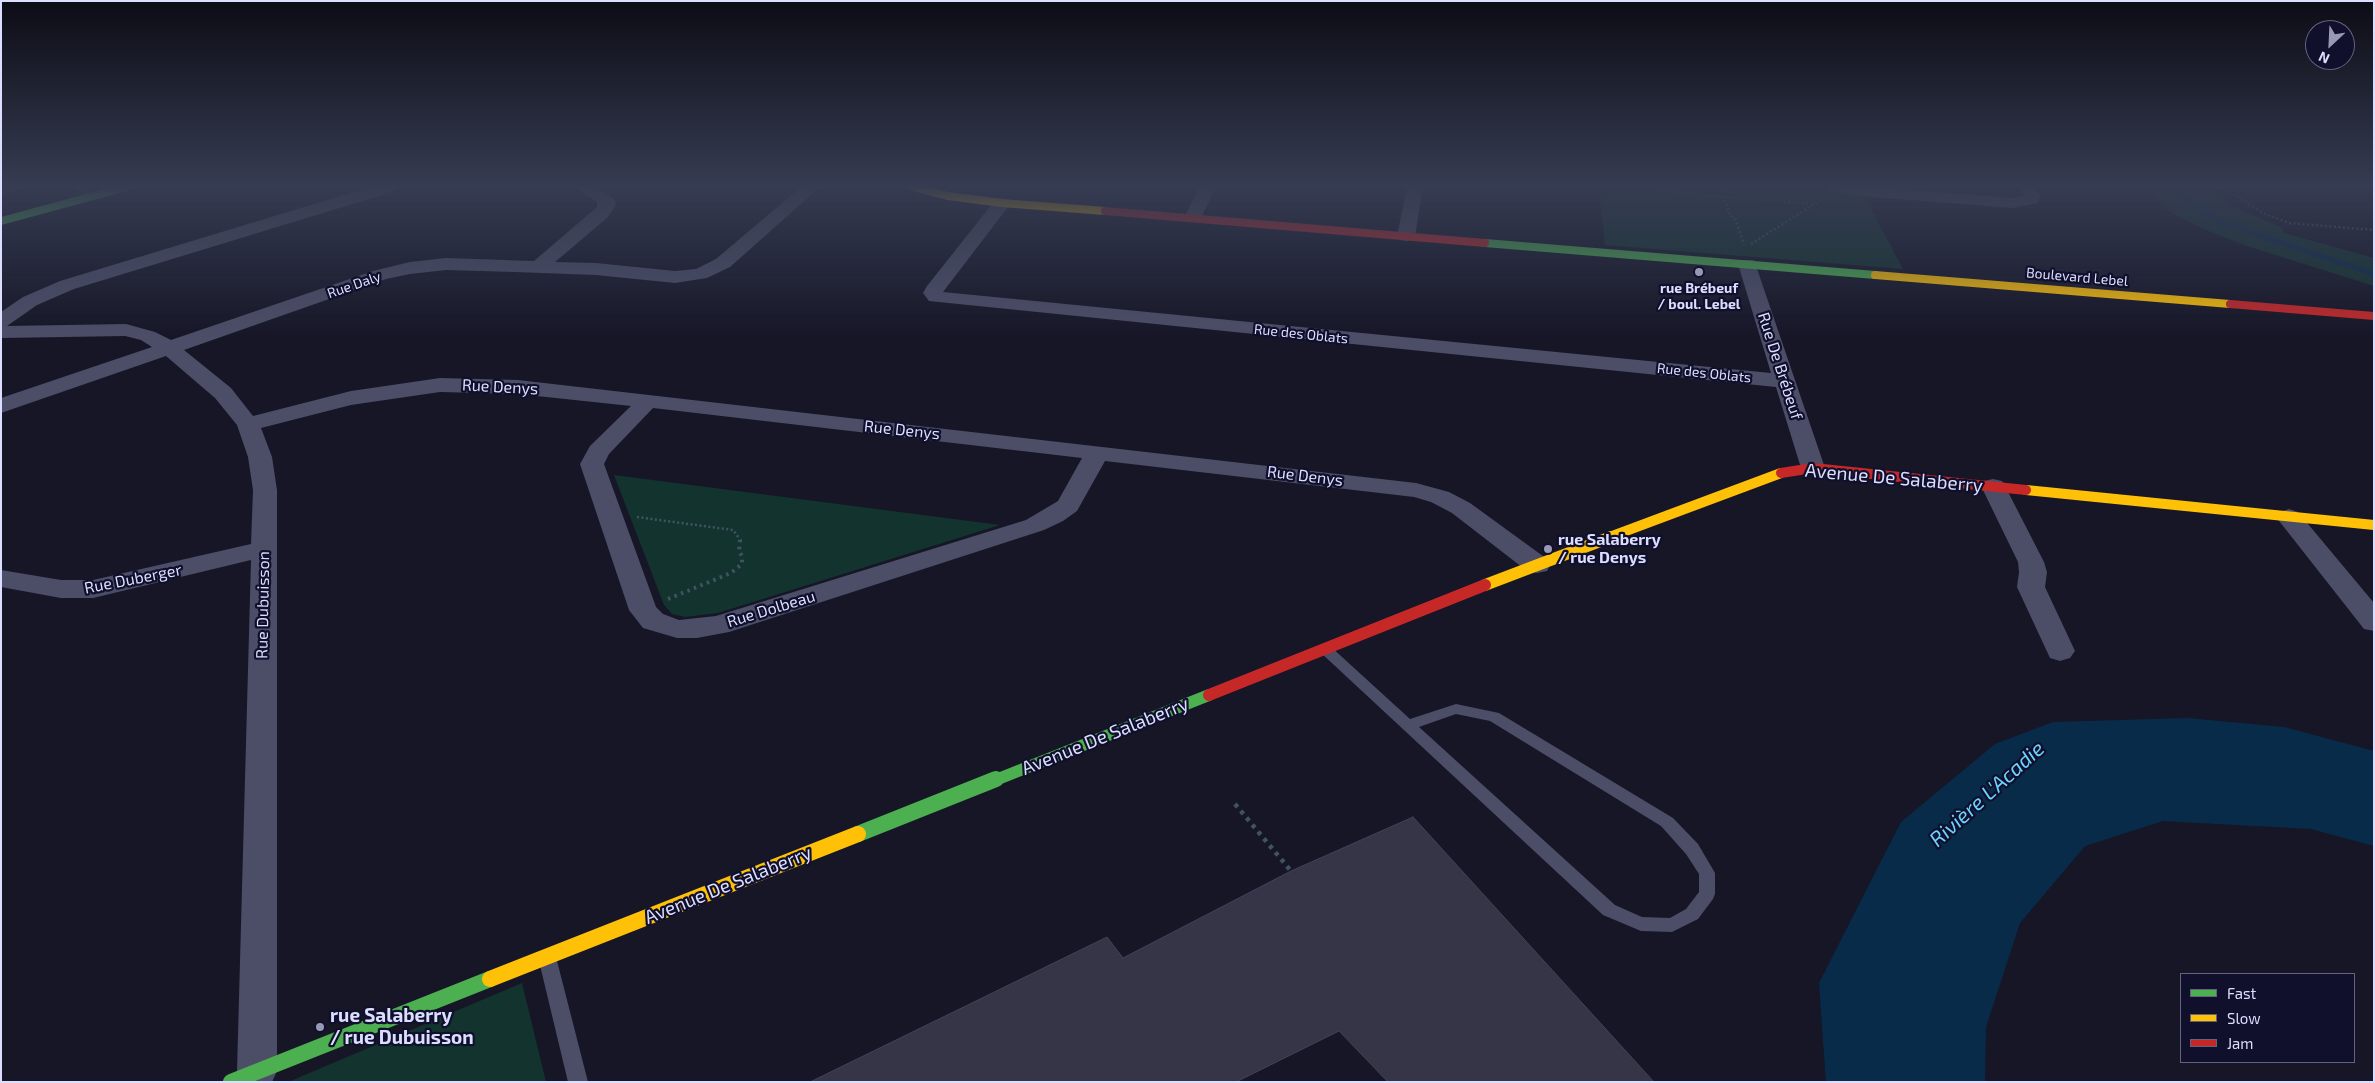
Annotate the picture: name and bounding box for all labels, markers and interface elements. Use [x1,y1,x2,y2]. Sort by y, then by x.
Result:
north arrow [2305,20,2355,70]
text: N [2316,48,2332,68]
street label: Boulevard Lebel [2025,264,2129,290]
marker: rue Brébeuf / boul. Lebel [1693,266,1705,278]
street label: Rue Daly [325,268,383,302]
place label: rue Brébeuf / boul. Lebel [1658,280,1740,312]
street label: Rue De Brébeuf [1754,310,1806,422]
street label: Rue des Oblats [1253,321,1349,347]
street label: Rue des Oblats [1656,360,1752,386]
street label: Rue Denys [461,375,539,399]
street label: Rue Denys [863,416,941,444]
street label: Avenue De Salaberry [1804,459,1984,497]
street label: Rue Denys [1266,462,1344,490]
place label: rue Salaberry / rue Denys [1558,530,1661,568]
marker: rue Salaberry / rue Denys [1542,543,1554,555]
street label: Rue Dubuisson [252,551,274,659]
street label: Rue Duberger [83,560,183,598]
street label: Rue Dolbeau [725,586,817,632]
street label: Avenue De Salaberry [1018,692,1192,780]
water label: Rivière L'Acadie [1924,736,2050,852]
street label: Avenue De Salaberry [641,841,815,929]
legend [2180,973,2355,1063]
text: Fast [2227,984,2256,1002]
place label: rue Salaberry / rue Dubuisson [330,1005,474,1049]
text: Slow [2227,1009,2261,1027]
marker: rue Salaberry / rue Dubuisson [314,1021,326,1033]
text: Jam [2227,1034,2253,1052]

